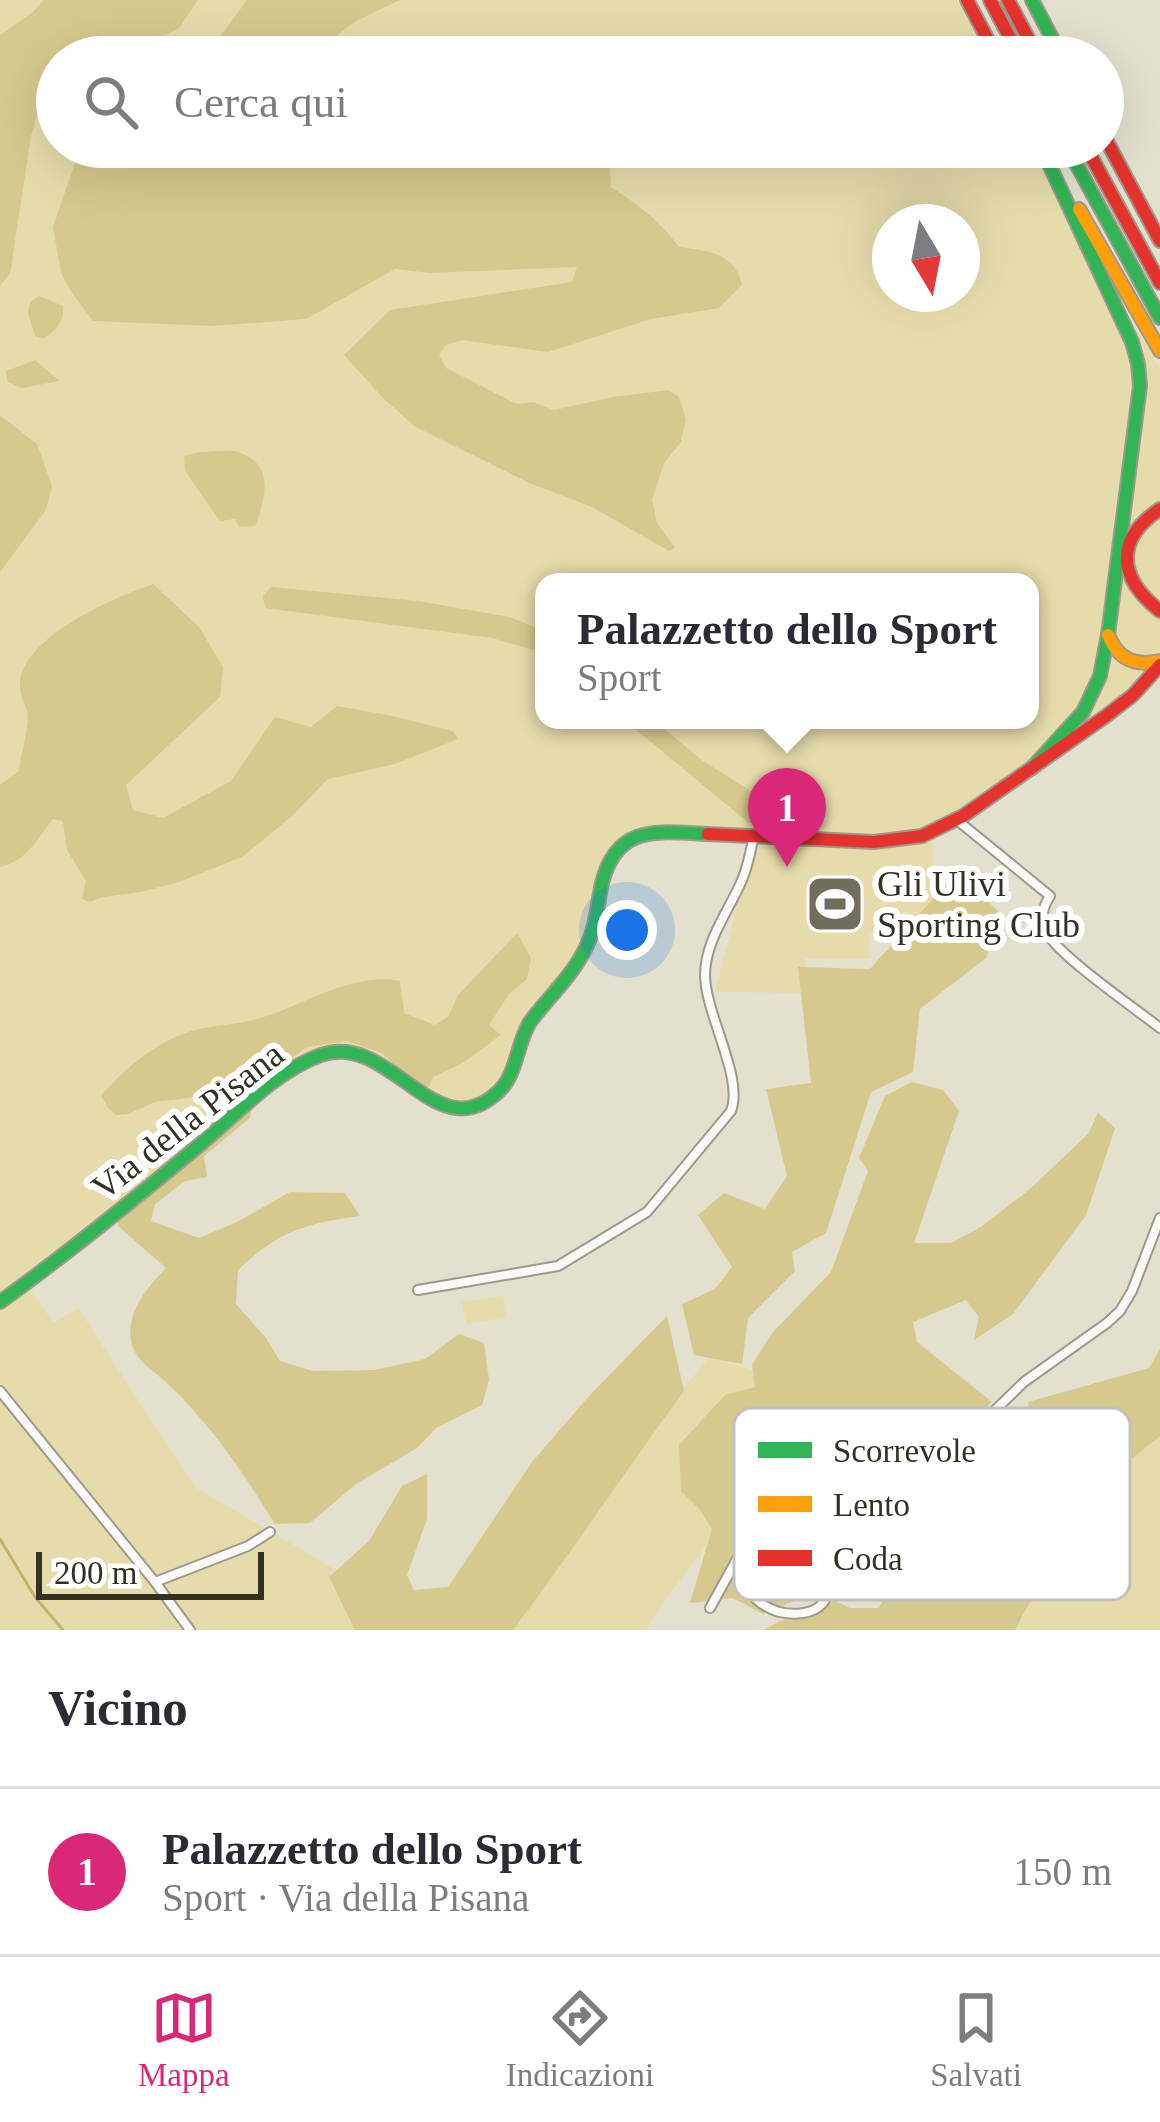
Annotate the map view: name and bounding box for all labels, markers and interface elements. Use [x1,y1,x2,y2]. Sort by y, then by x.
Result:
search box [36,36,1124,168]
icon: search [78,69,144,135]
text: Cerca qui [174,77,348,127]
north arrow [872,204,980,312]
popup [535,573,1039,729]
text: Palazzetto dello Sport [577,604,997,654]
text: Sport [577,656,662,699]
pin: 1 [748,768,826,867]
place label: Gli Ulivi Sporting Club [877,864,1080,945]
sports icon: Gli Ulivi Sporting Club [804,873,866,935]
your location [597,900,657,960]
street label: Via della Pisana [84,1034,291,1208]
legend [734,1408,1130,1600]
text: Scorrevole [833,1433,976,1469]
text: Lento [833,1487,910,1523]
text: Coda [833,1541,903,1577]
scale bar [36,1546,264,1599]
text: 200 m [54,1555,137,1591]
text: Vicino [48,1680,188,1736]
text: Palazzetto dello Sport [162,1824,582,1874]
text: 1 [77,1850,97,1893]
text: 150 m [1013,1850,1112,1893]
text: Sport · Via della Pisana [162,1876,529,1919]
tab: Mappa [138,1985,230,2094]
tab: Indicazioni [506,1985,654,2094]
tab: Salvati [930,1985,1022,2094]

